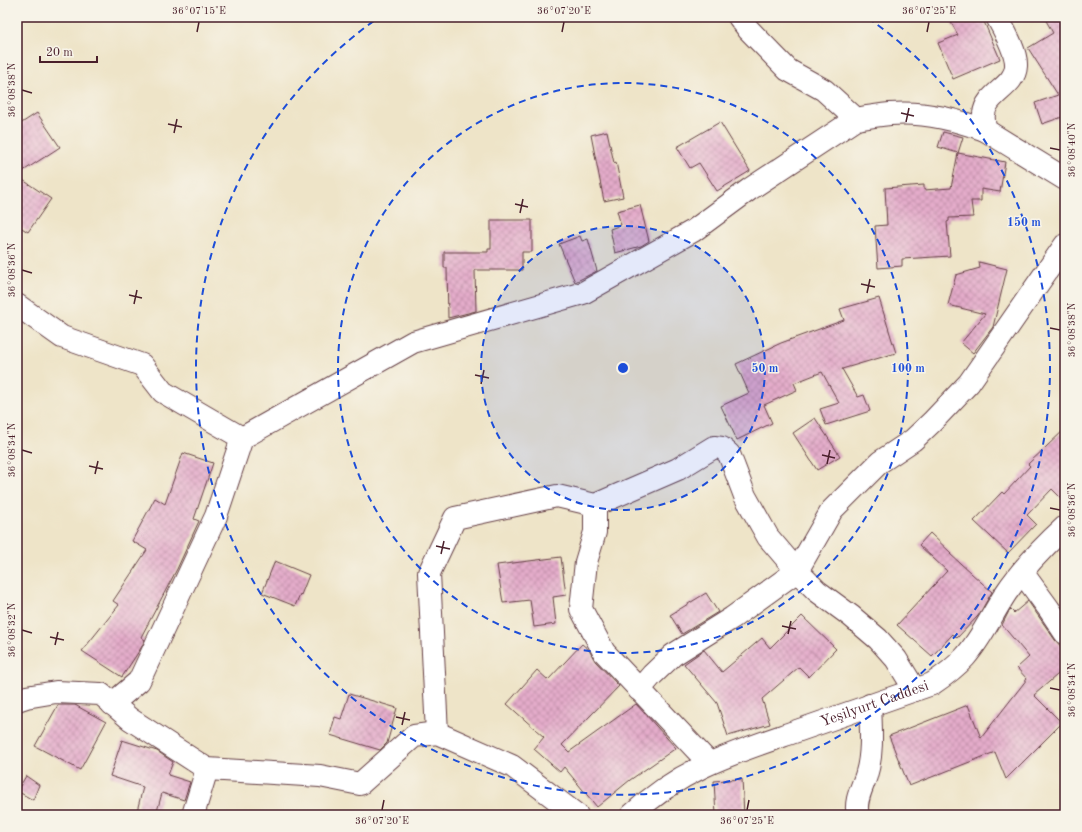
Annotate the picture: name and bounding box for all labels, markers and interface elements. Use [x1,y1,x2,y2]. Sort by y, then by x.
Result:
text: 36°07'15"E [172,6,226,16]
text: 36°07'20"E [537,6,591,16]
text: 36°07'25"E [902,6,956,16]
scale bar [40,38,97,64]
text: 20 m [46,47,73,59]
text: 36°08'38"N [7,62,17,117]
text: 36°08'40"N [1067,122,1077,177]
text: 150 m [1007,216,1041,229]
text: 36°08'36"N [7,242,17,297]
text: 36°08'38"N [1067,302,1077,357]
centre of rings [616,361,630,375]
text: 50 m [752,362,779,375]
text: 100 m [891,363,925,375]
text: 36°08'34"N [7,422,17,477]
text: 36°08'36"N [1067,482,1077,537]
text: 36°08'32"N [7,602,17,657]
text: 36°08'34"N [1067,662,1077,717]
street label: Yeşilyurt Caddesi [818,678,931,730]
text: 36°07'20"E [355,816,409,826]
text: 36°07'25"E [720,816,774,826]

